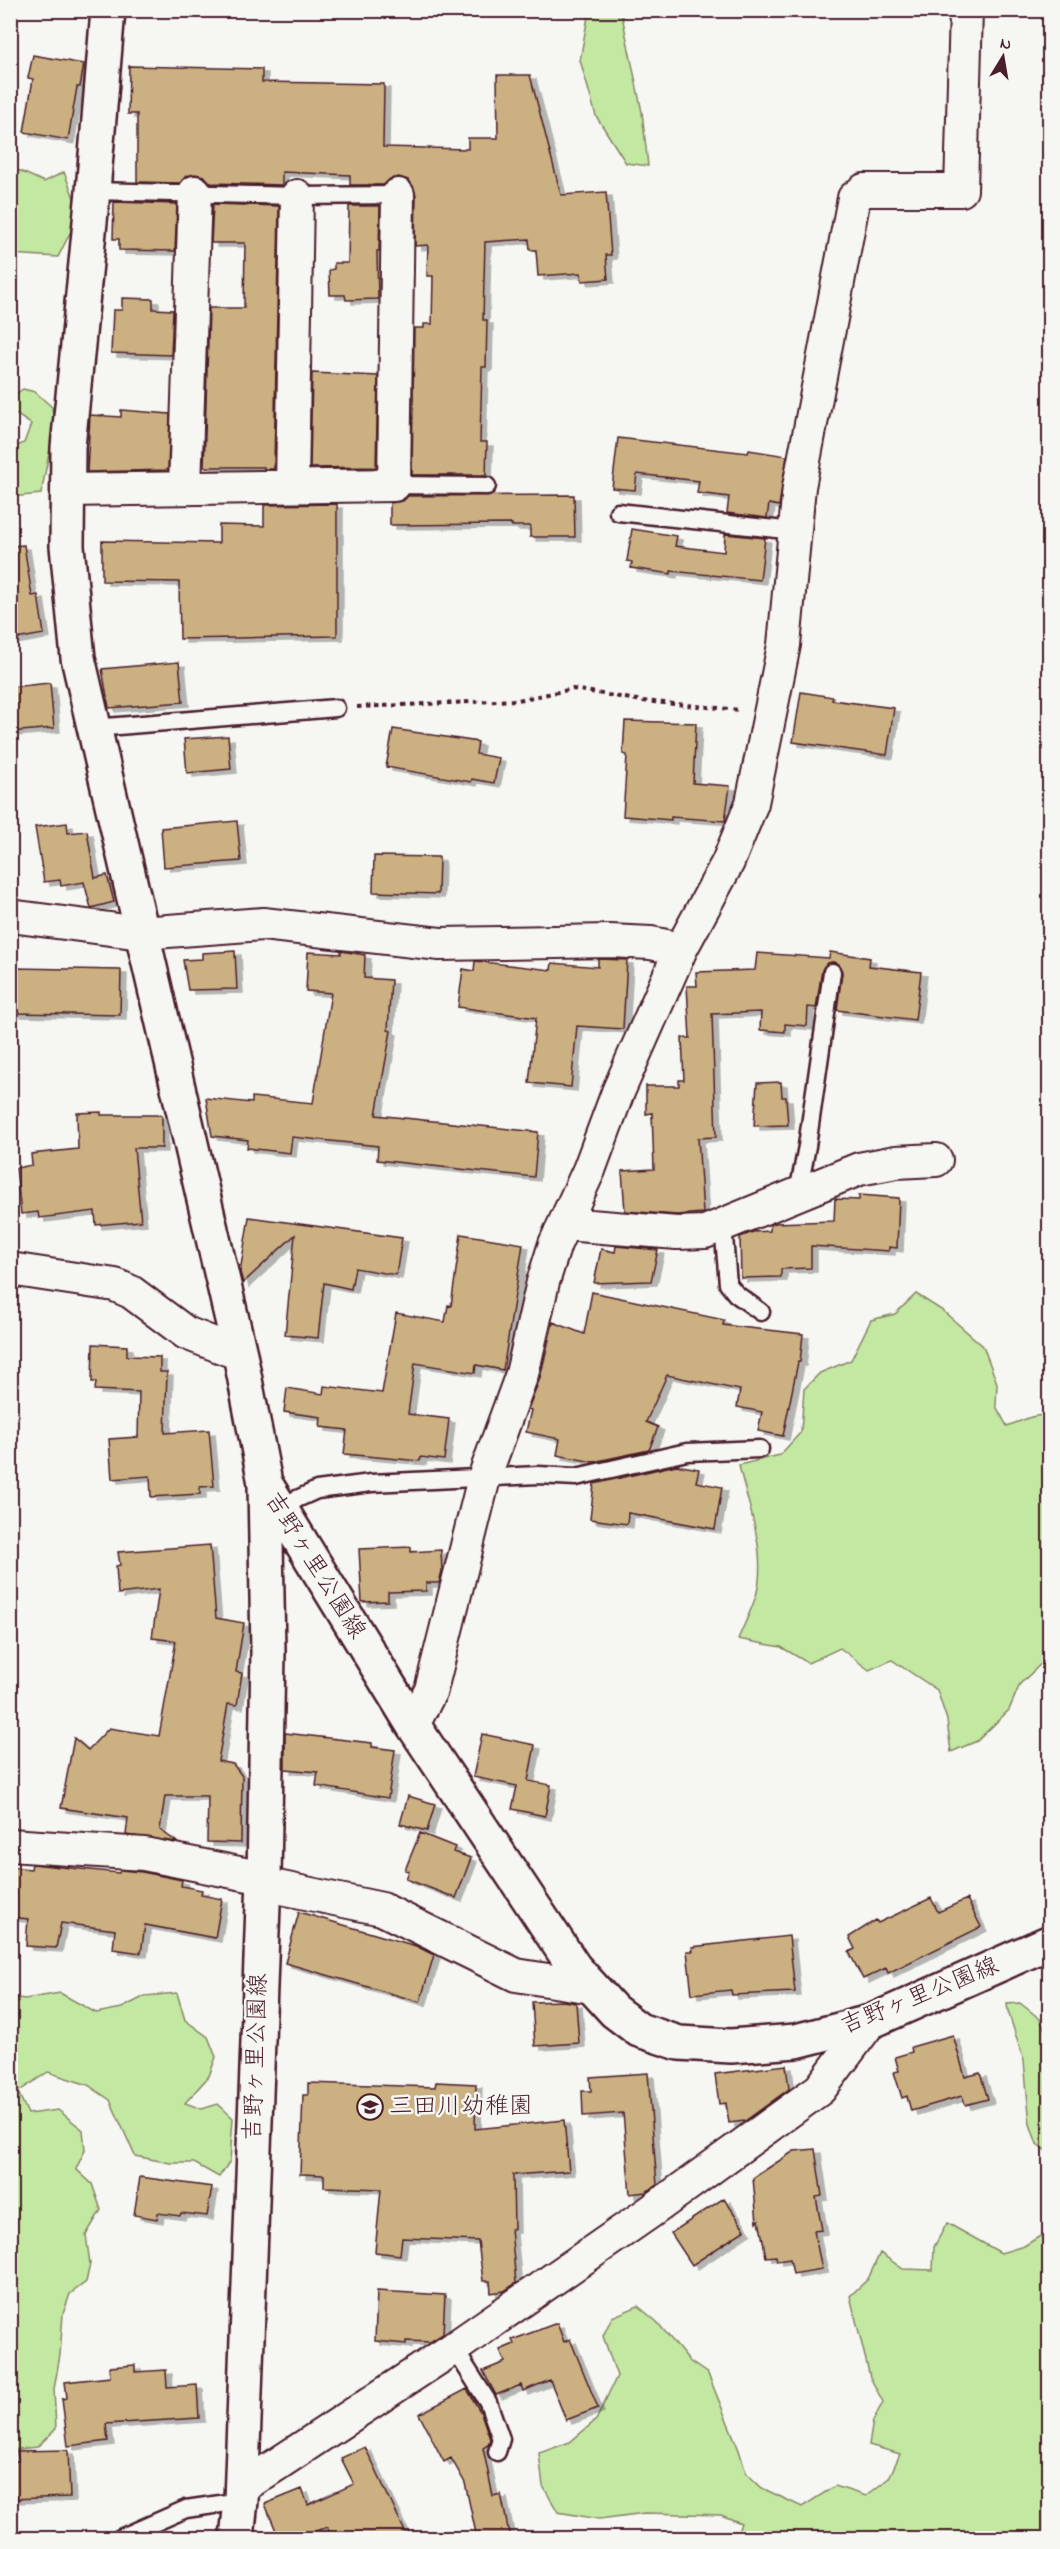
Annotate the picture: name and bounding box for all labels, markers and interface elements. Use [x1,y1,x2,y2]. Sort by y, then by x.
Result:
north arrow [973,27,1033,87]
text: N [998,31,1013,57]
street label: 吉野ヶ里公園線 [255,1485,373,1647]
street label: 吉野ヶ里公園線 [836,1949,1004,2045]
street label: 吉野ヶ里公園線 [237,1972,277,2142]
place label: 三田川幼稚園 [389,2090,533,2125]
school or university icon: 三田川幼稚園 [355,2092,385,2122]

